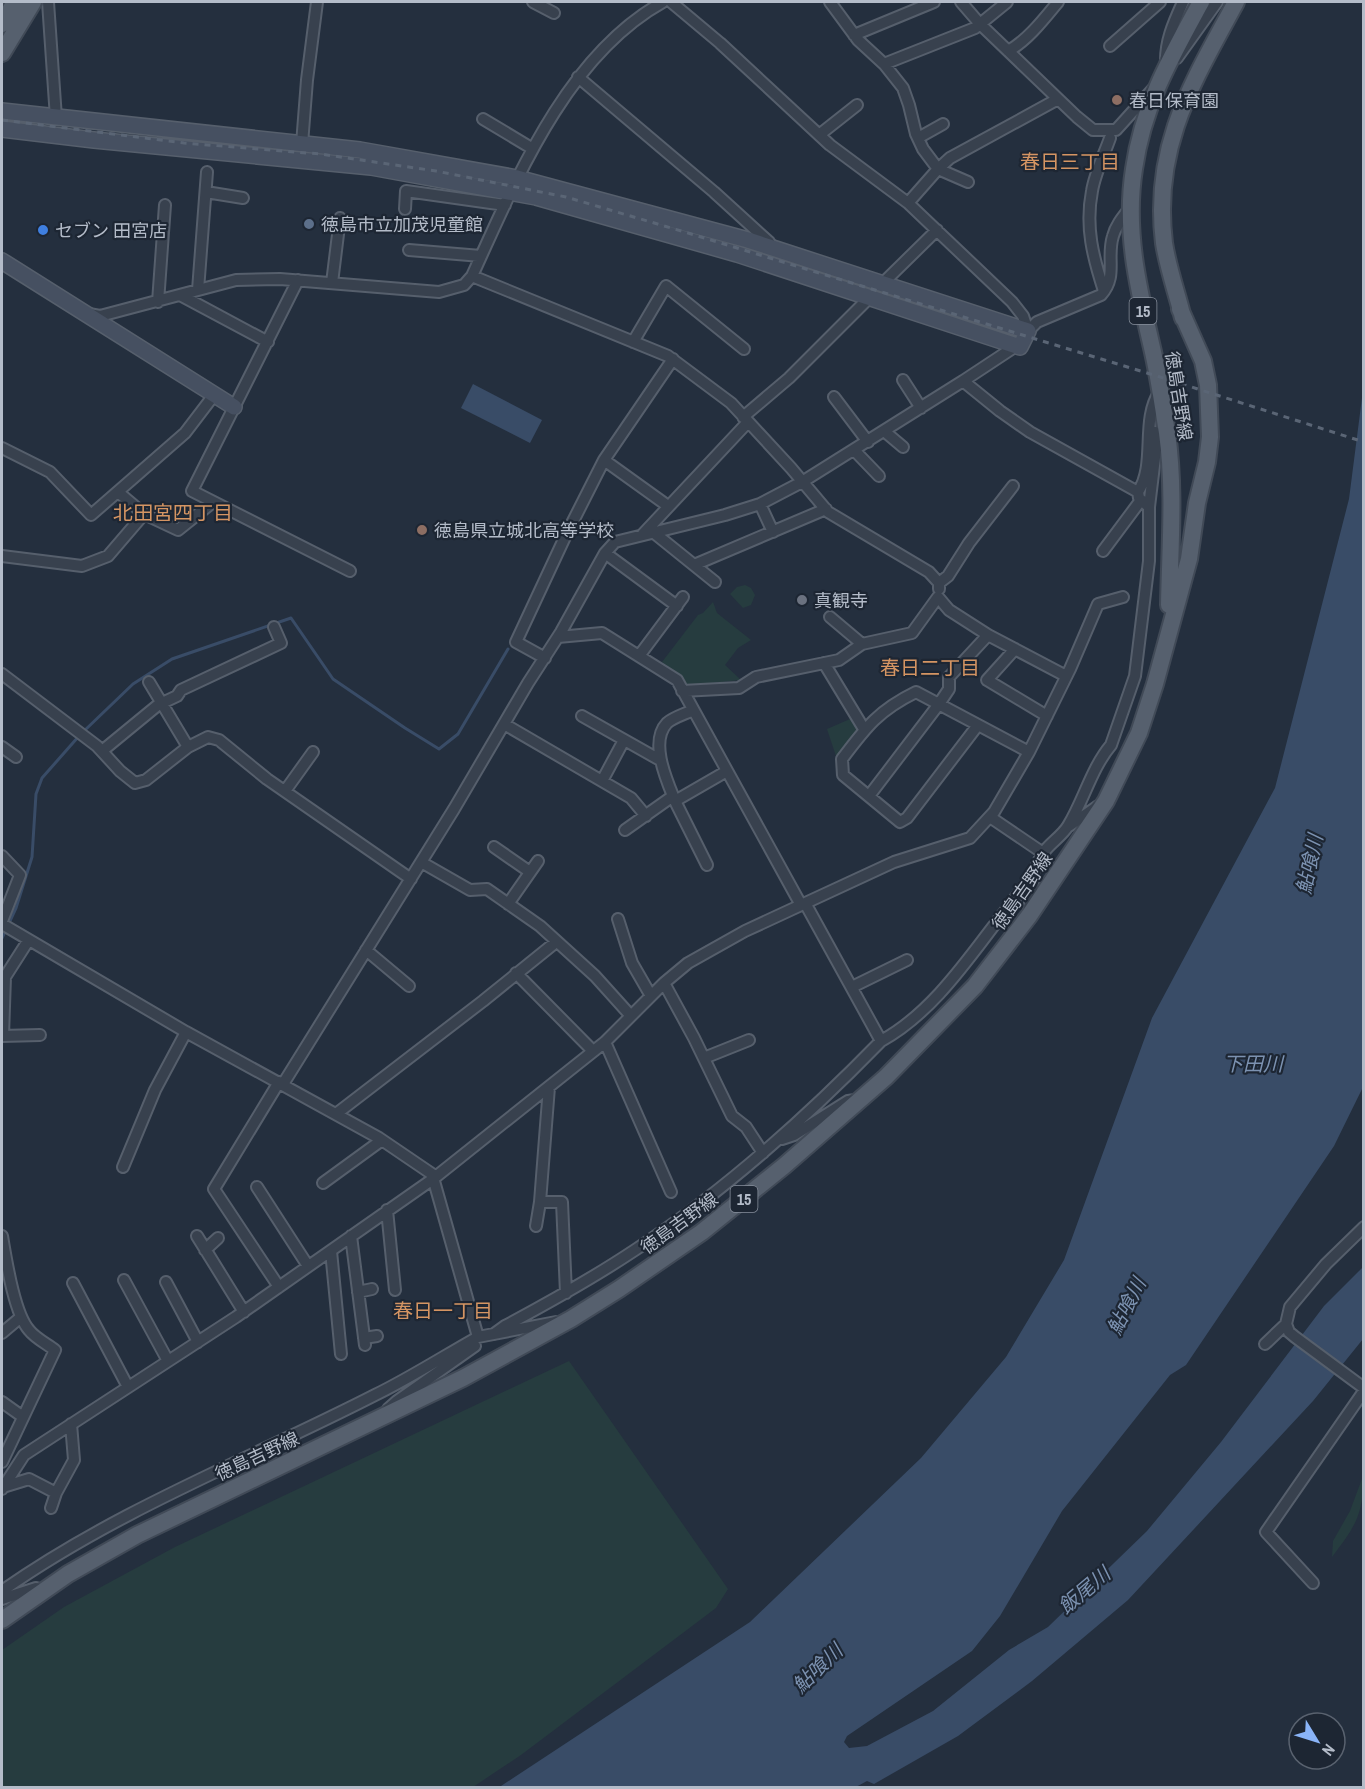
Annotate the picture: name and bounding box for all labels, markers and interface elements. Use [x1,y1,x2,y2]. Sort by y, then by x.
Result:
place label: 春日保育園 [1129,88,1219,113]
marker: 春日保育園 [1110,93,1124,107]
district label: 春日三丁目 [1020,148,1120,175]
place label: 徳島市立加茂児童館 [321,212,483,237]
marker: 徳島市立加茂児童館 [302,217,316,231]
place label: セブン 田宮店 [55,218,167,243]
marker: セブン 田宮店 [36,223,50,237]
road number: 15 [1130,298,1156,324]
street label: 徳島吉野線 [1160,350,1198,442]
district label: 北田宮四丁目 [113,499,233,526]
place label: 徳島県立城北高等学校 [434,518,614,543]
marker: 徳島県立城北高等学校 [415,523,429,537]
place label: 真観寺 [814,588,868,613]
marker: 真観寺 [795,593,809,607]
district label: 春日二丁目 [880,654,980,681]
water label: 鮎喰川 [1290,830,1329,896]
street label: 徳島吉野線 [986,847,1058,935]
water label: 下田川 [1223,1050,1285,1077]
street label: 徳島吉野線 [635,1186,723,1260]
road number: 15 [730,1186,758,1212]
water label: 鮎喰川 [1100,1271,1153,1339]
district label: 春日一丁目 [393,1297,493,1324]
street label: 徳島吉野線 [211,1426,303,1486]
water label: 飯尾川 [1052,1559,1117,1620]
water label: 鮎喰川 [786,1636,849,1699]
north arrow [1287,1711,1347,1771]
text: N [1317,1740,1340,1761]

